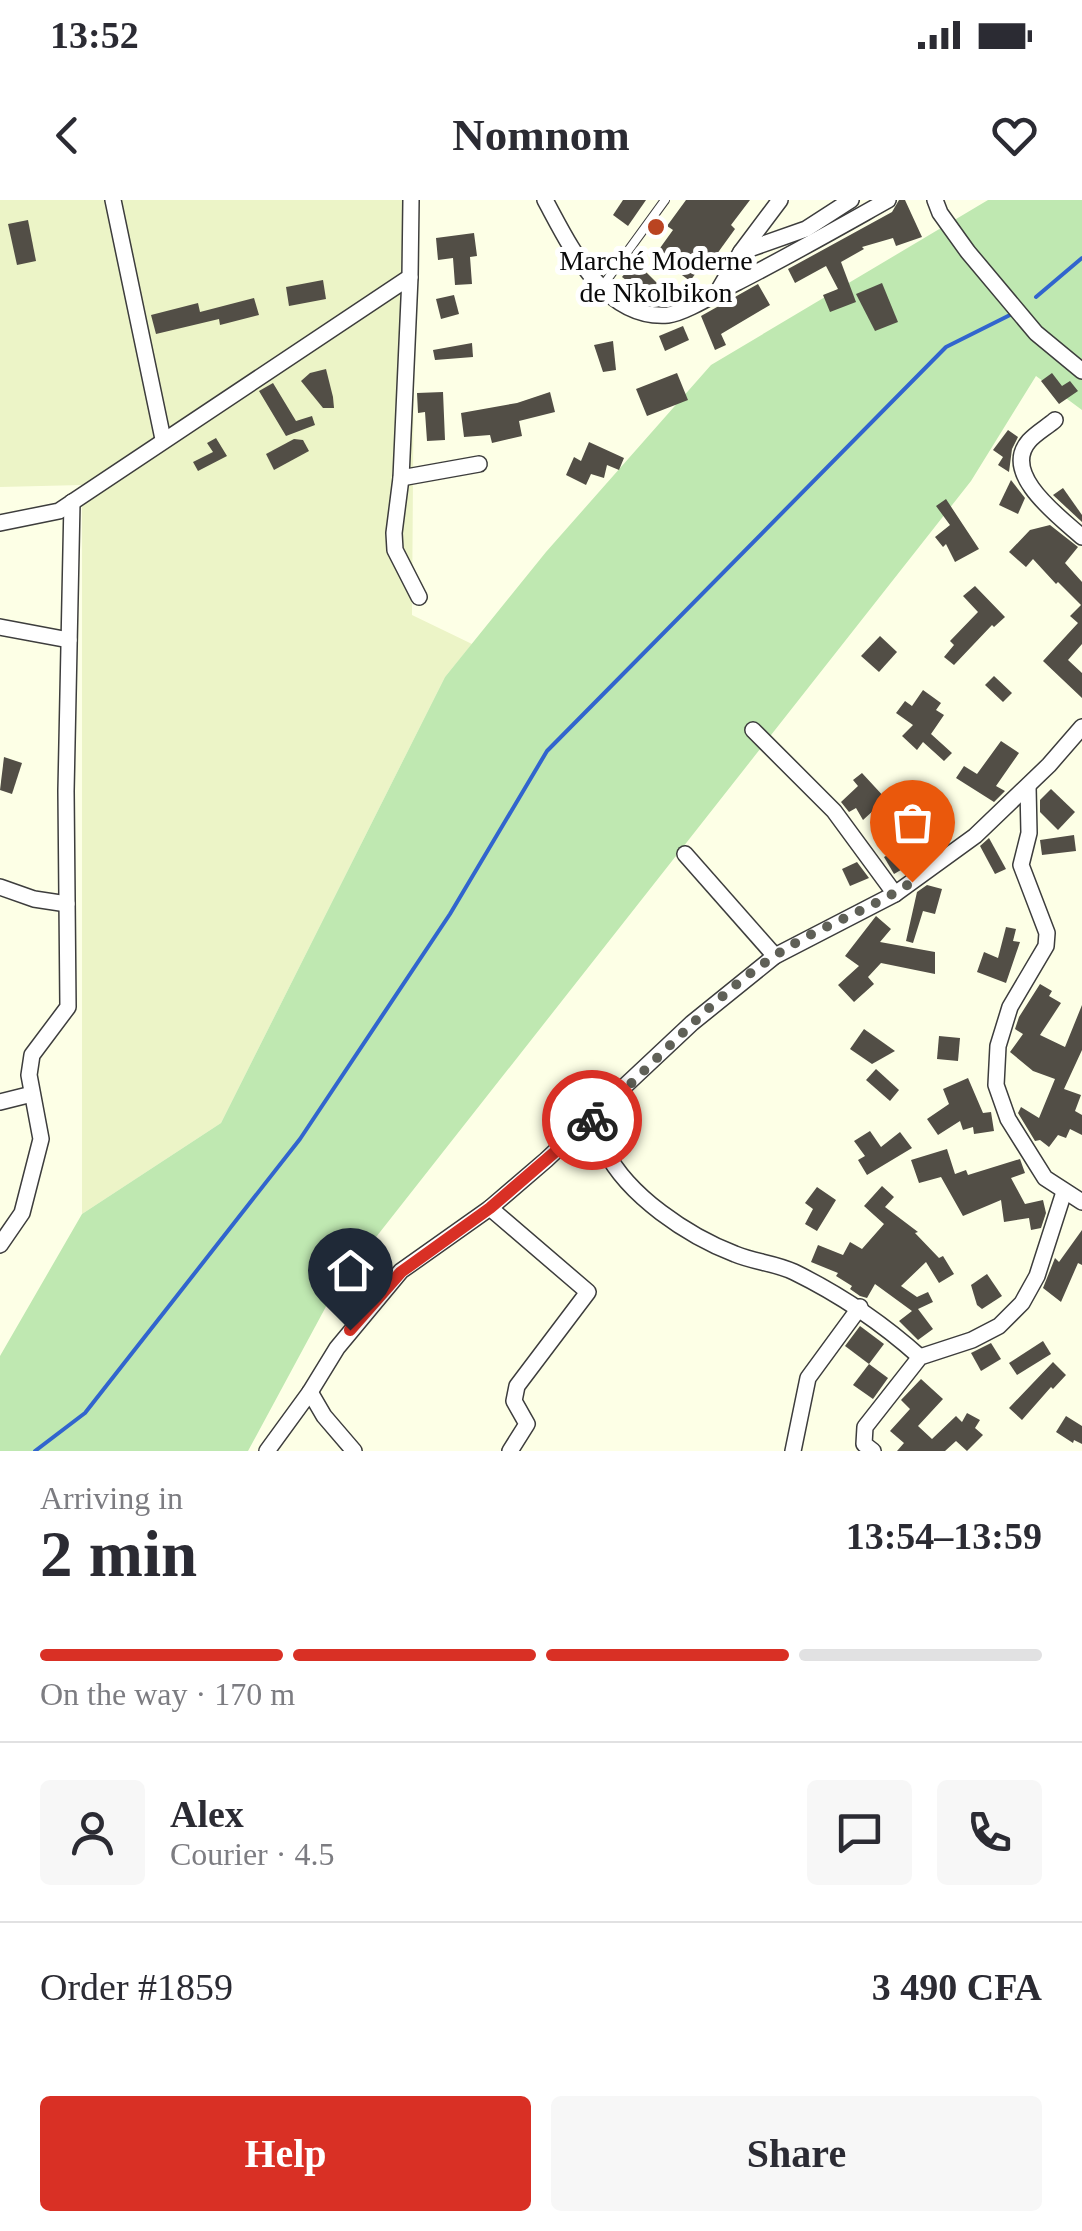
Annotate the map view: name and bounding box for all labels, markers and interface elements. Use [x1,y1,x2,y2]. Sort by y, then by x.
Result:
text: 13:52 [50,14,139,56]
icon: back [40,108,95,163]
icon: heart [987,108,1042,163]
text: Nomnom [452,110,630,160]
marker: Marché Moderne de Nkolbikon [645,216,667,238]
place label: Marché Moderne de Nkolbikon [559,245,753,308]
pin [870,780,955,883]
icon: bag [885,795,940,850]
courier [542,1070,642,1170]
icon: bike [565,1093,620,1148]
pin [308,1228,393,1331]
icon: home [323,1243,378,1298]
text: Arriving in [40,1480,183,1516]
text: 13:54–13:59 [846,1515,1042,1557]
text: 2 min [40,1518,197,1590]
text: On the way · 170 m [40,1676,295,1712]
button: person [40,1780,145,1885]
button: chat [807,1780,912,1885]
button: phone [937,1780,1042,1885]
text: Alex [170,1793,244,1835]
text: Courier · 4.5 [170,1836,334,1872]
text: Order #1859 [40,1966,233,2008]
text: 3 490 CFA [872,1966,1042,2008]
button: Help [40,2096,531,2211]
button: Share [551,2096,1042,2211]

